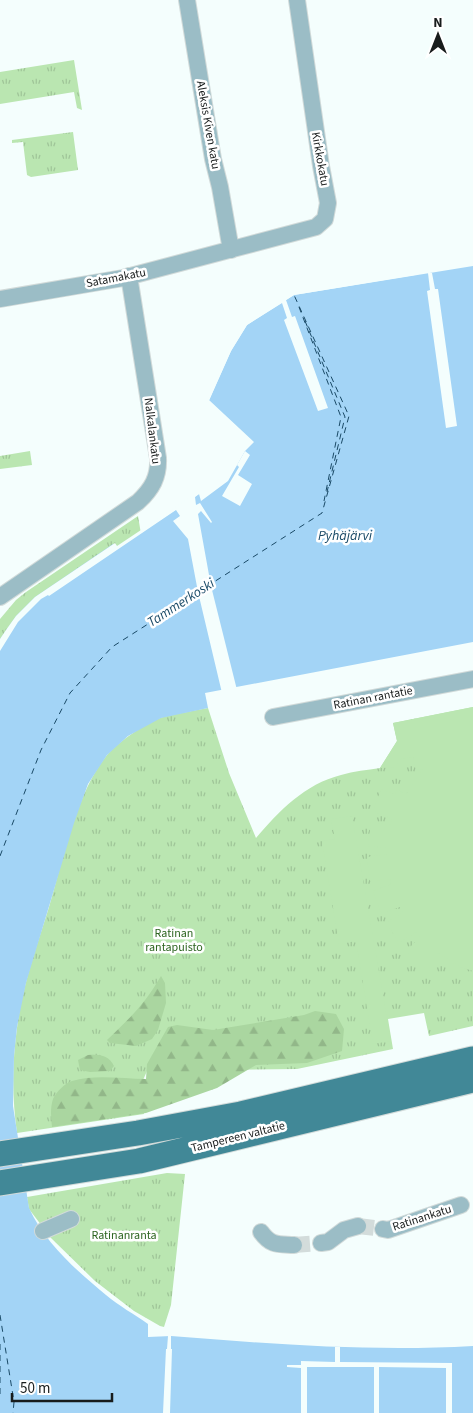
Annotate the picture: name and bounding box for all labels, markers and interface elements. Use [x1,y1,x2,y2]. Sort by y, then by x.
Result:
north arrow [413,10,463,60]
text: N [433,13,443,33]
street label: Aleksis Kiven katu [192,79,224,171]
street label: Kirkkokatu [307,131,333,187]
street label: Satamakatu [85,264,147,292]
street label: Nalkalankatu [139,397,165,465]
water label: Pyhäjärvi [318,526,373,546]
water label: Tammerkoski [143,573,219,632]
street label: Ratinan rantatie [332,682,414,714]
park label: Ratinan rantapuisto [145,925,203,956]
street label: Tampereen valtatie [189,1117,287,1157]
street label: Ratinankatu [390,1200,454,1236]
park label: Ratinanranta [91,1227,157,1244]
scale bar [12,1370,112,1402]
text: 50 m [20,1378,50,1399]

